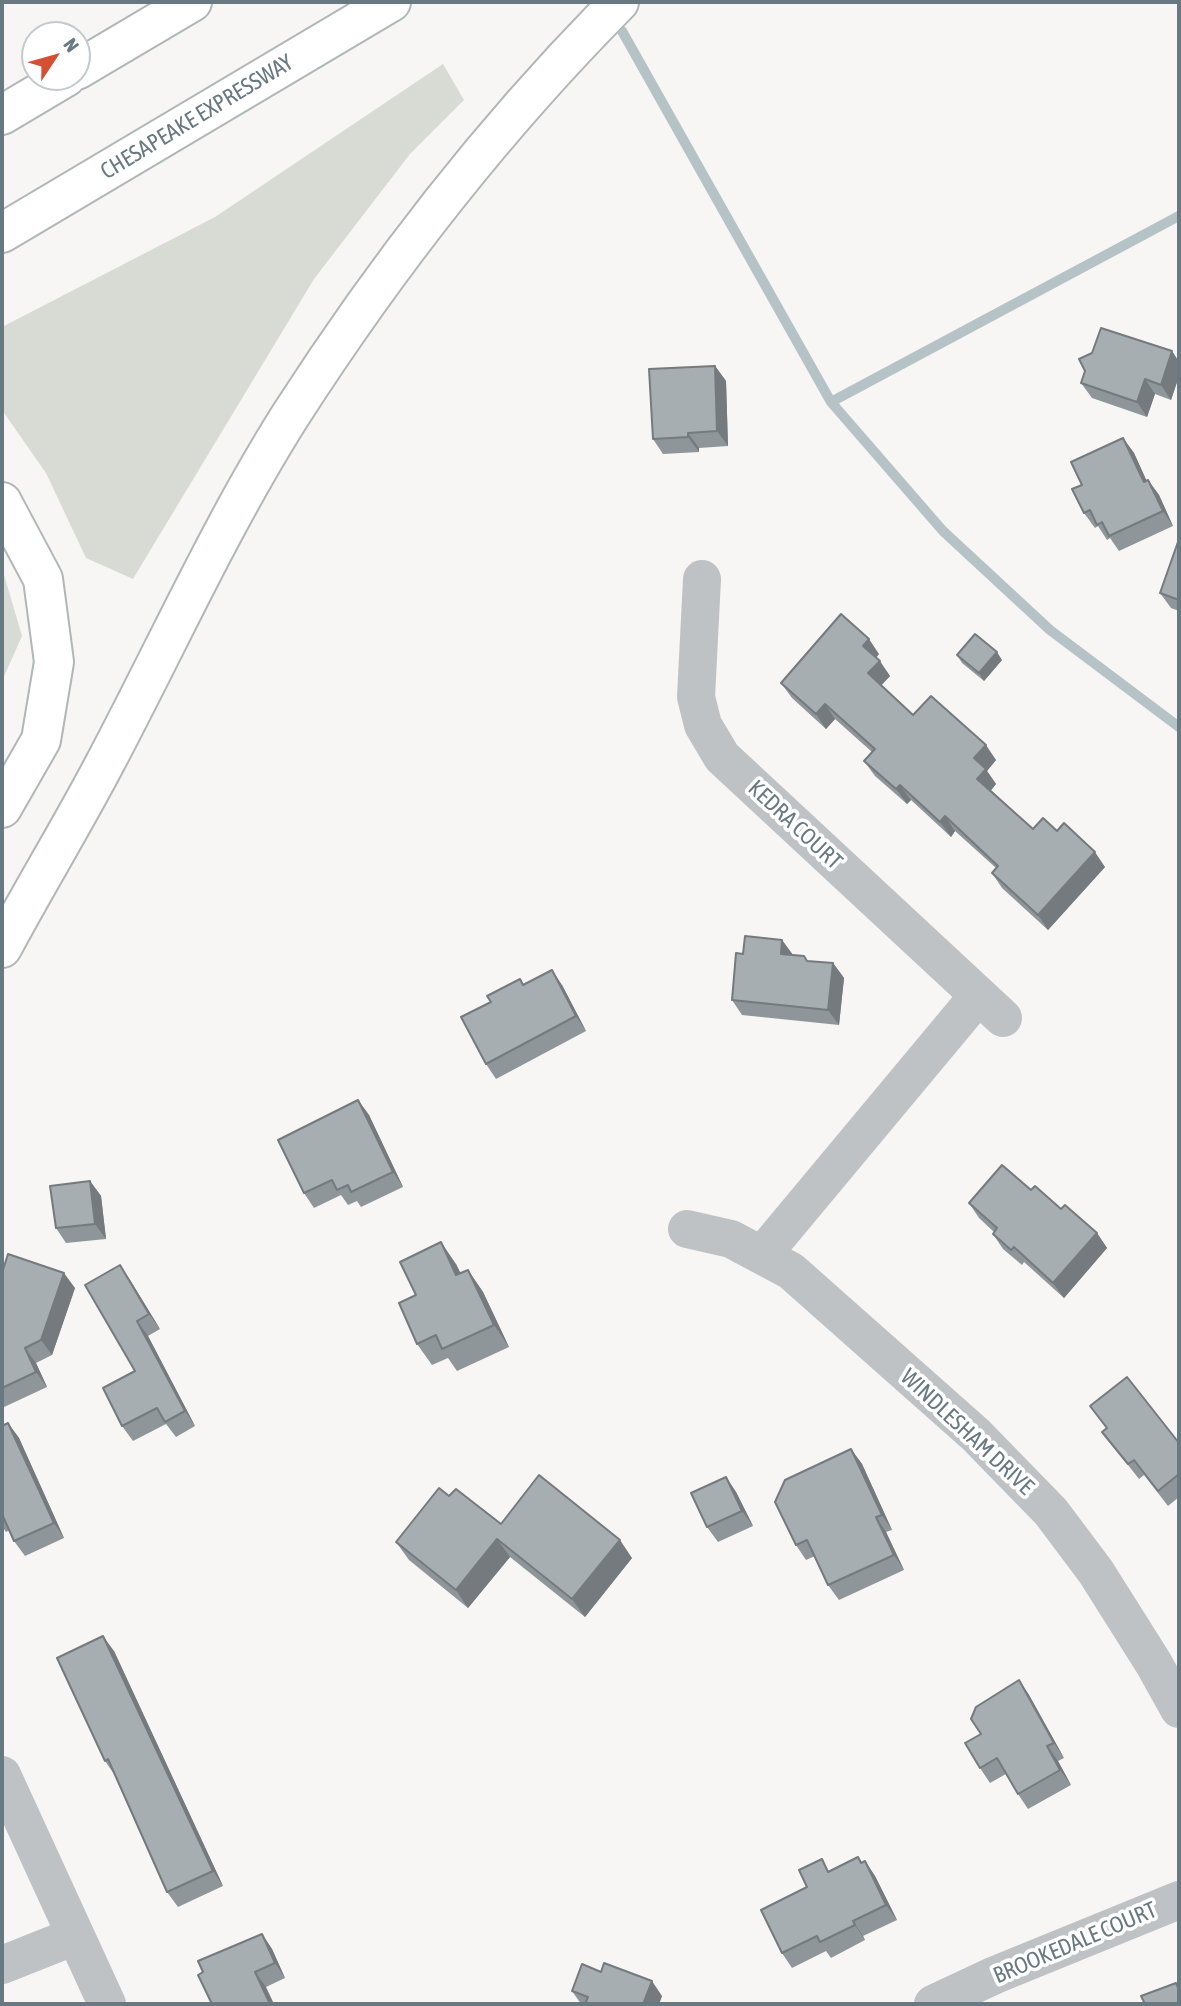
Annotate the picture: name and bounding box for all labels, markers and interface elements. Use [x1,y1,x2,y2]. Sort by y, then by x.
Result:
north arrow [21,21,91,91]
text: N [59,34,84,56]
street label: CHESAPEAKE EXPRESSWAY [96,49,298,185]
street label: KEDRA COURT [742,775,848,875]
street label: WINDLESHAM DRIVE [895,1363,1039,1501]
street label: BROOKEDALE COURT [989,1896,1161,1990]

